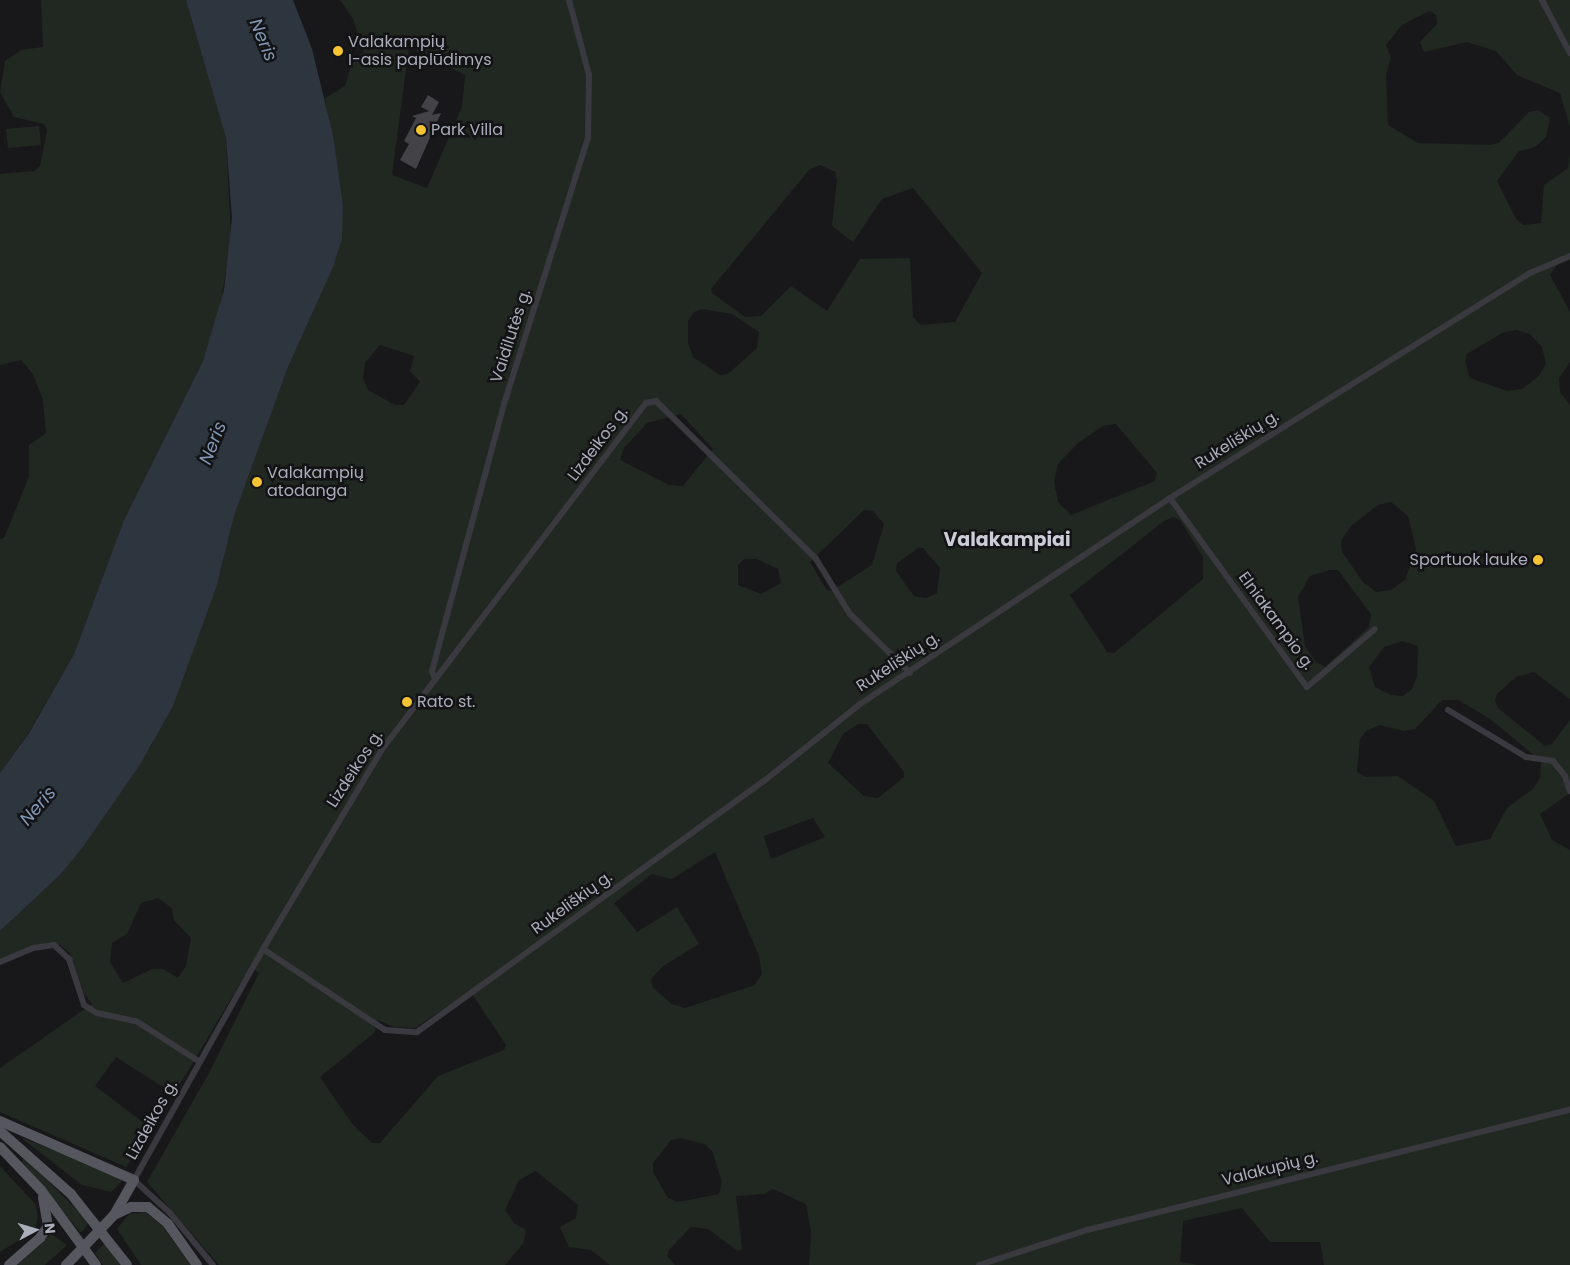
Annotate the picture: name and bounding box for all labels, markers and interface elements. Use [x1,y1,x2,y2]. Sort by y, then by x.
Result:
water label: Neris [244,15,282,65]
place label: Valakampių I-asis paplūdimys [348,32,492,70]
marker: Valakampių I-asis paplūdimys [332,45,344,57]
place label: Park Villa [431,120,503,140]
marker: Park Villa [415,124,427,136]
street label: Vaidilutės g. [487,287,535,385]
street label: Lizdeikos g. [564,403,632,485]
street label: Rukeliškių g. [1192,407,1282,473]
water label: Neris [195,418,231,468]
place label: Valakampių atodanga [267,463,364,501]
marker: Valakampių atodanga [251,476,263,488]
district label: Valakampiai [943,529,1071,551]
place label: Sportuok lauke [1410,550,1528,570]
marker: Sportuok lauke [1532,554,1544,566]
street label: Elniakampio g. [1234,568,1318,674]
street label: Rukeliškių g. [853,628,943,696]
place label: Rato st. [417,692,475,712]
marker: Rato st. [401,696,413,708]
street label: Lizdeikos g. [323,727,387,811]
water label: Neris [15,782,61,830]
street label: Rukeliškių g. [528,867,616,939]
street label: Lizdeikos g. [122,1077,182,1163]
street label: Valakupių g. [1220,1148,1320,1190]
north arrow [10,1205,60,1255]
text: N [39,1222,60,1235]

